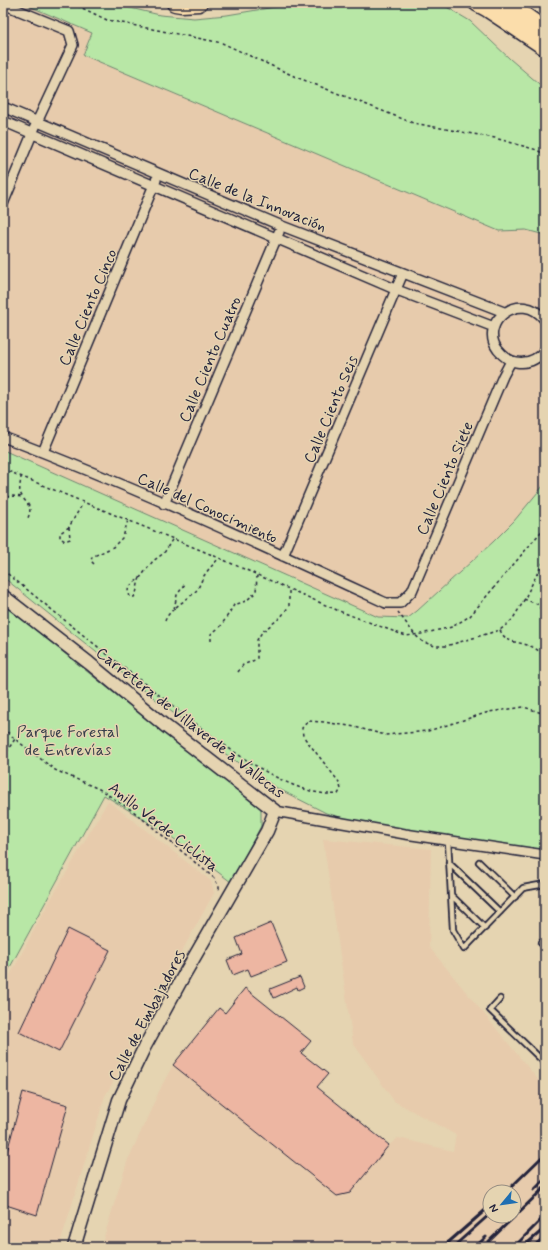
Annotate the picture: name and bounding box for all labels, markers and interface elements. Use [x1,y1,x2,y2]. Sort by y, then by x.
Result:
street label: Calle de la Innovación [185,163,330,238]
street label: Calle Ciento Cinco [54,246,123,369]
street label: Calle Ciento Cuatro [174,293,246,426]
street label: Calle Ciento Seis [299,353,364,467]
street label: Calle Ciento Siete [412,419,479,539]
street label: Calle del Conocimiento [134,468,281,549]
street label: Carretera de Villaverde a Vallecas [91,643,289,804]
park label: Parque Forestal de Entrevías [17,722,119,761]
street label: Anillo Verde Ciclista [104,778,222,877]
street label: Calle de Embajadores [104,946,191,1085]
north arrow [482,1184,522,1224]
text: N [486,1202,502,1215]

